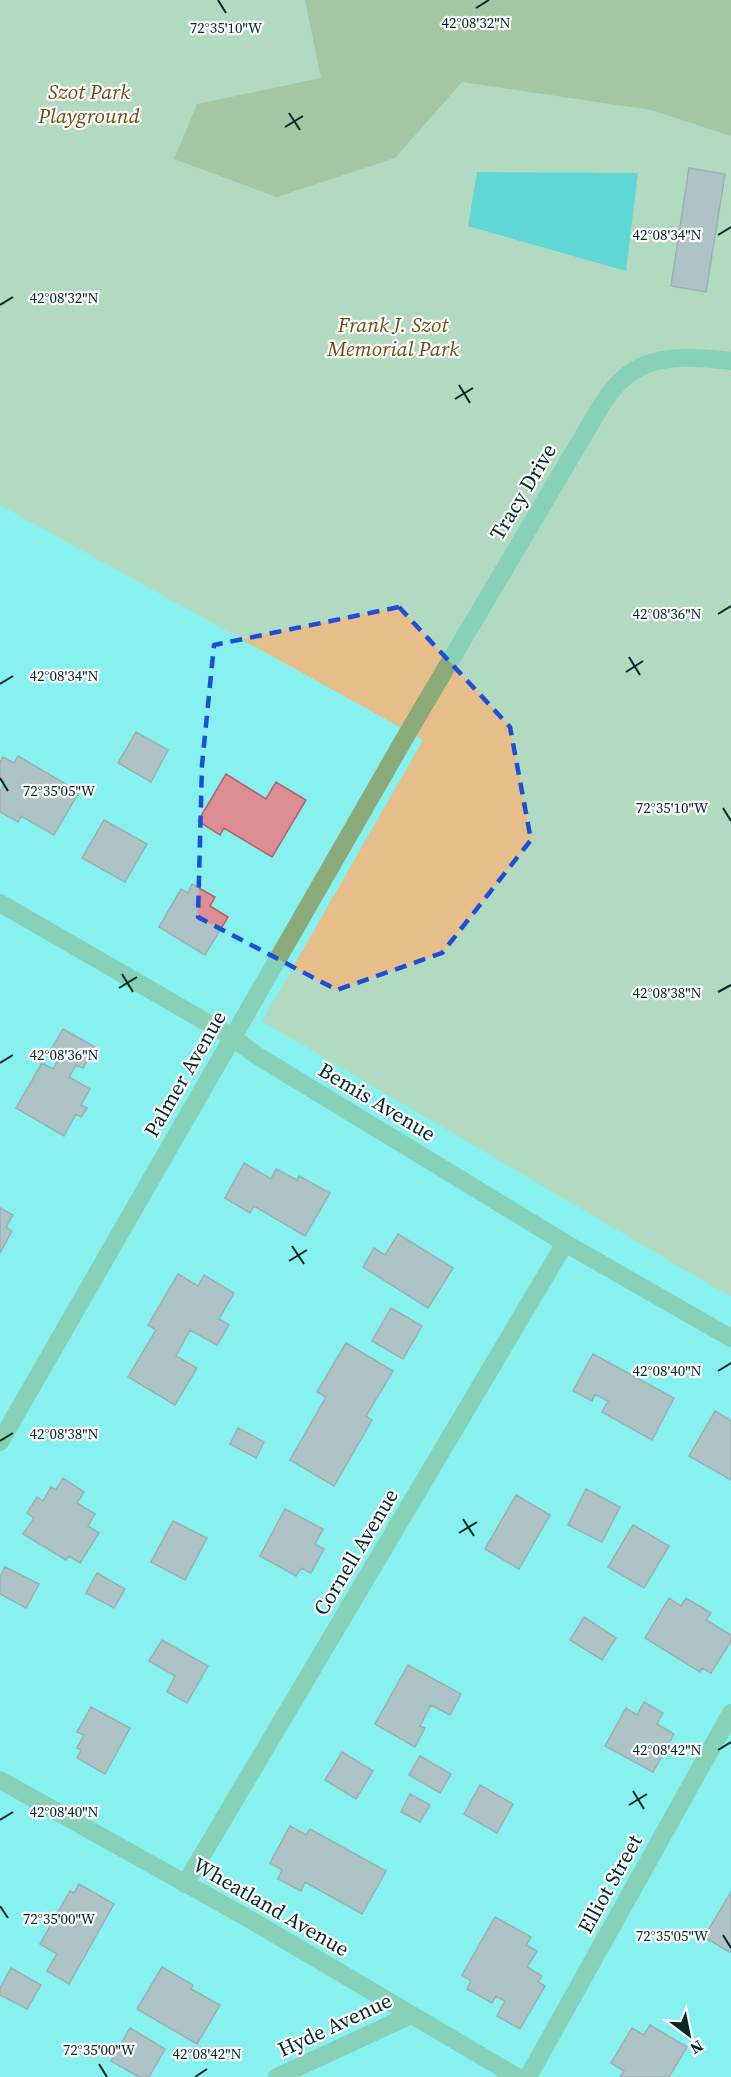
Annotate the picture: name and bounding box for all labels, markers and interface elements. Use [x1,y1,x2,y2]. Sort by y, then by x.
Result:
text: 42°08'32"N [441,12,511,33]
text: 72°35'10"W [190,17,263,38]
park label: Szot Park Playground [37,77,140,130]
text: 42°08'34"N [632,224,702,245]
text: 42°08'32"N [29,287,99,308]
park label: Frank J. Szot Memorial Park [326,310,459,363]
street label: Tracy Drive [482,438,563,545]
text: 42°08'36"N [632,603,702,624]
text: 42°08'34"N [29,665,99,686]
text: 72°35'05"W [23,780,96,801]
text: 72°35'10"W [636,797,709,818]
text: 42°08'38"N [632,982,702,1003]
street label: Palmer Avenue [137,1005,233,1142]
text: 42°08'36"N [29,1044,99,1065]
street label: Bemis Avenue [313,1055,441,1148]
text: 42°08'40"N [632,1360,702,1381]
text: 42°08'38"N [29,1423,99,1444]
street label: Cornell Avenue [306,1483,405,1621]
text: 42°08'42"N [632,1739,702,1760]
text: 42°08'40"N [29,1801,99,1822]
street label: Elliot Street [571,1829,649,1938]
street label: Wheatland Avenue [188,1850,355,1963]
text: 72°35'00"W [23,1908,96,1929]
text: 72°35'05"W [636,1925,709,1946]
street label: Hyde Avenue [273,1985,397,2064]
north arrow [659,2005,719,2065]
text: N [686,2035,708,2060]
text: 72°35'00"W [63,2039,136,2060]
text: 42°08'42"N [172,2043,242,2064]

